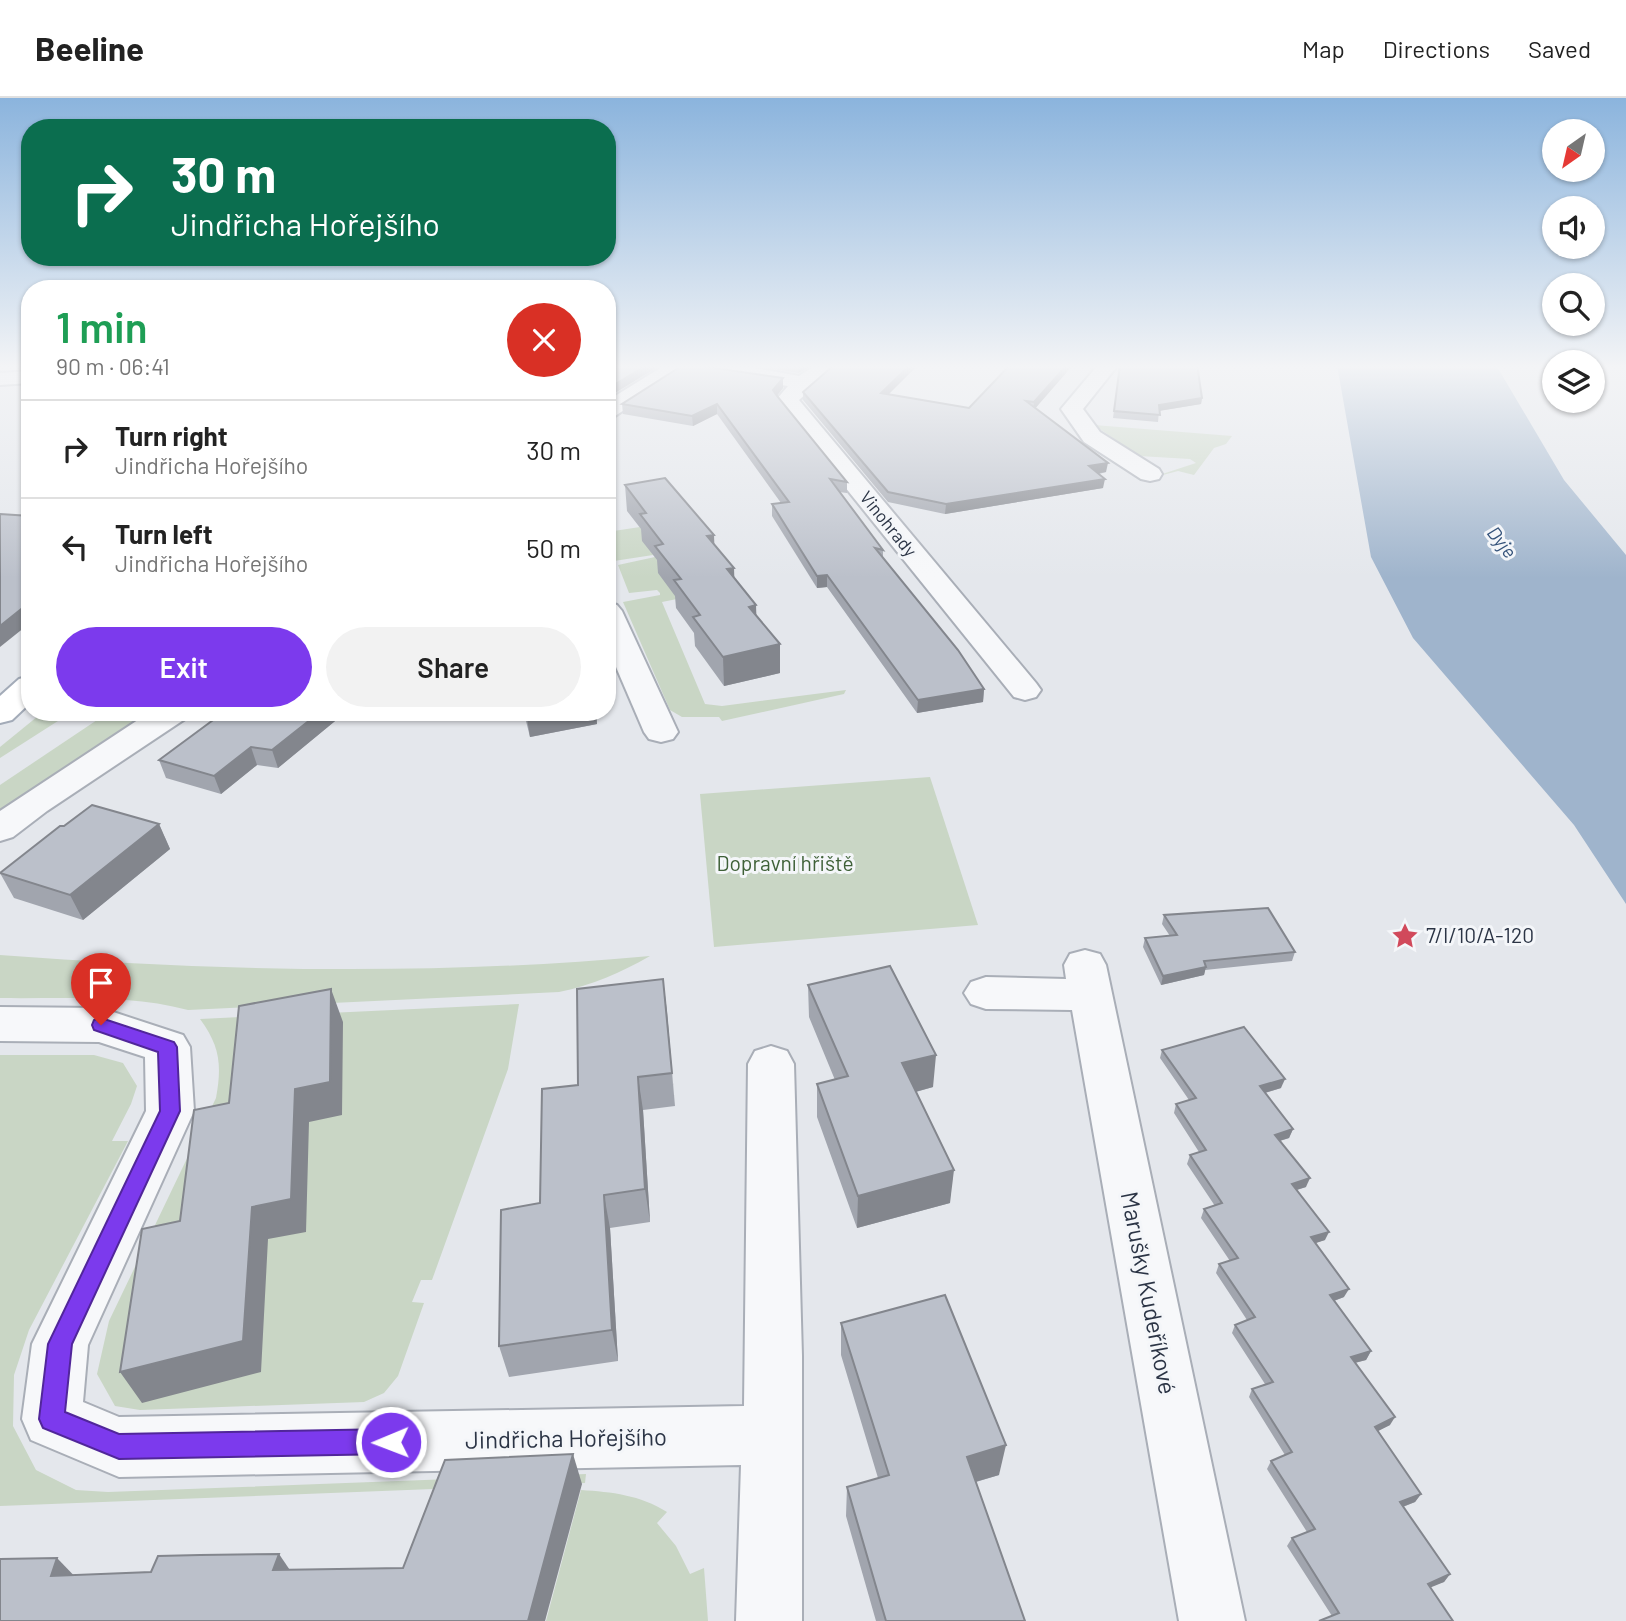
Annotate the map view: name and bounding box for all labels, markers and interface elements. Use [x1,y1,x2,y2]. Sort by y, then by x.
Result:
text: Beeline [35,28,144,68]
text: Map [1302,34,1345,63]
text: Directions [1383,34,1490,63]
text: Saved [1528,34,1591,63]
north arrow [1542,119,1605,182]
map controls [1542,119,1605,413]
text: 30 m [171,144,276,203]
icon: right [56,147,147,238]
button: sound [1542,196,1605,259]
text: Jindřicha Hořejšího [171,204,440,242]
button: search [1542,273,1605,336]
text: 1 min [56,301,148,351]
button: close [507,303,581,377]
button: layers [1542,350,1605,413]
text: 90 m · 06:41 [56,352,170,380]
text: Turn right [115,420,228,451]
icon: right [56,430,94,468]
text: 30 m [526,434,581,465]
text: Jindřicha Hořejšího [115,451,308,479]
street label: Vinohrady [856,486,922,561]
text: Turn left [115,518,213,549]
water label: Dyje [1483,521,1522,562]
icon: left [56,528,94,566]
text: 50 m [526,532,581,563]
text: Jindřicha Hořejšího [115,549,308,577]
button: Exit [56,627,312,707]
button: Share [326,627,581,707]
park label: Dopravní hřiště [716,850,854,875]
place icon: 7/I/10/A-120 [1390,921,1420,951]
place label: 7/I/10/A-120 [1426,922,1534,947]
pin [71,953,131,1025]
icon: arrive [82,964,120,1002]
street label: Marušky Kudeříkové [1116,1189,1183,1396]
position arrow [354,1405,428,1479]
street label: Jindřicha Hořejšího [465,1421,667,1454]

